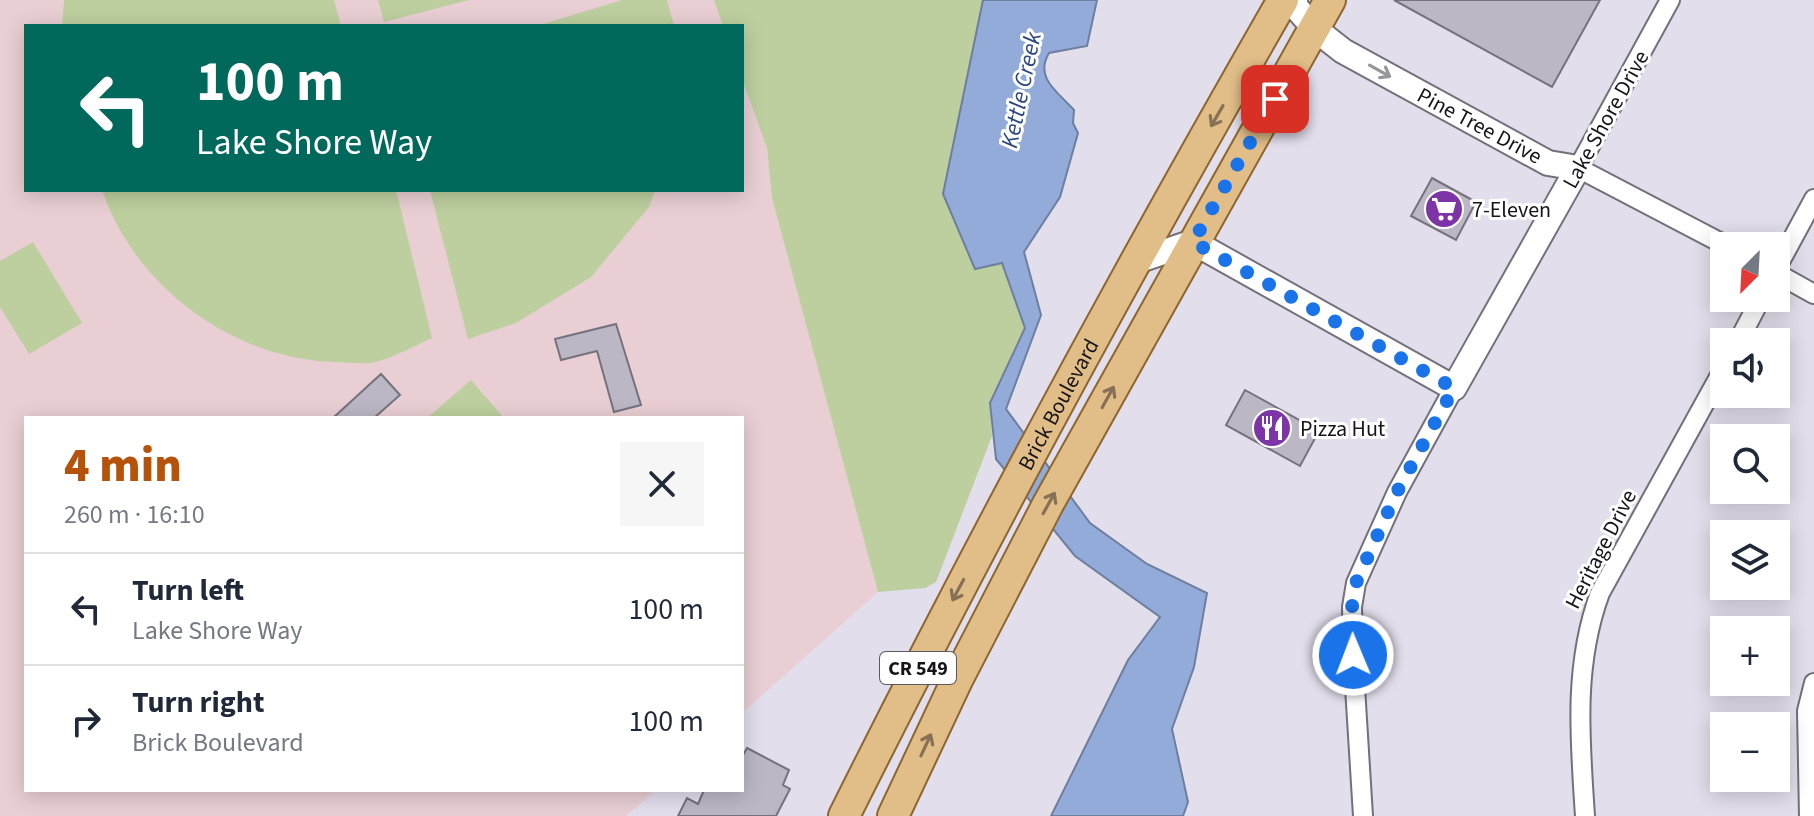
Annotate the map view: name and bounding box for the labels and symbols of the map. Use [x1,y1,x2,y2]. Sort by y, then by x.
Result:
water label: Kettle Creek [992,28,1051,151]
street label: Lake Shore Drive [1555,44,1657,194]
one-way arrow [1368,63,1391,79]
pin [1241,65,1309,133]
street label: Pine Tree Drive [1411,80,1548,172]
one-way arrow [1208,104,1224,127]
supermarket icon: 7-Eleven [1423,188,1465,230]
place label: 7-Eleven [1472,194,1551,226]
north arrow [1710,232,1790,312]
street label: Brick Boulevard [1010,333,1107,476]
one-way arrow [1100,386,1116,409]
restaurant icon: Pizza Hut [1251,407,1293,449]
place label: Pizza Hut [1300,413,1386,445]
street label: Heritage Drive [1557,484,1645,615]
one-way arrow [1042,492,1058,515]
one-way arrow [949,578,965,602]
position arrow [1311,613,1395,697]
road number: CR 549 [880,652,956,684]
one-way arrow [919,734,934,758]

